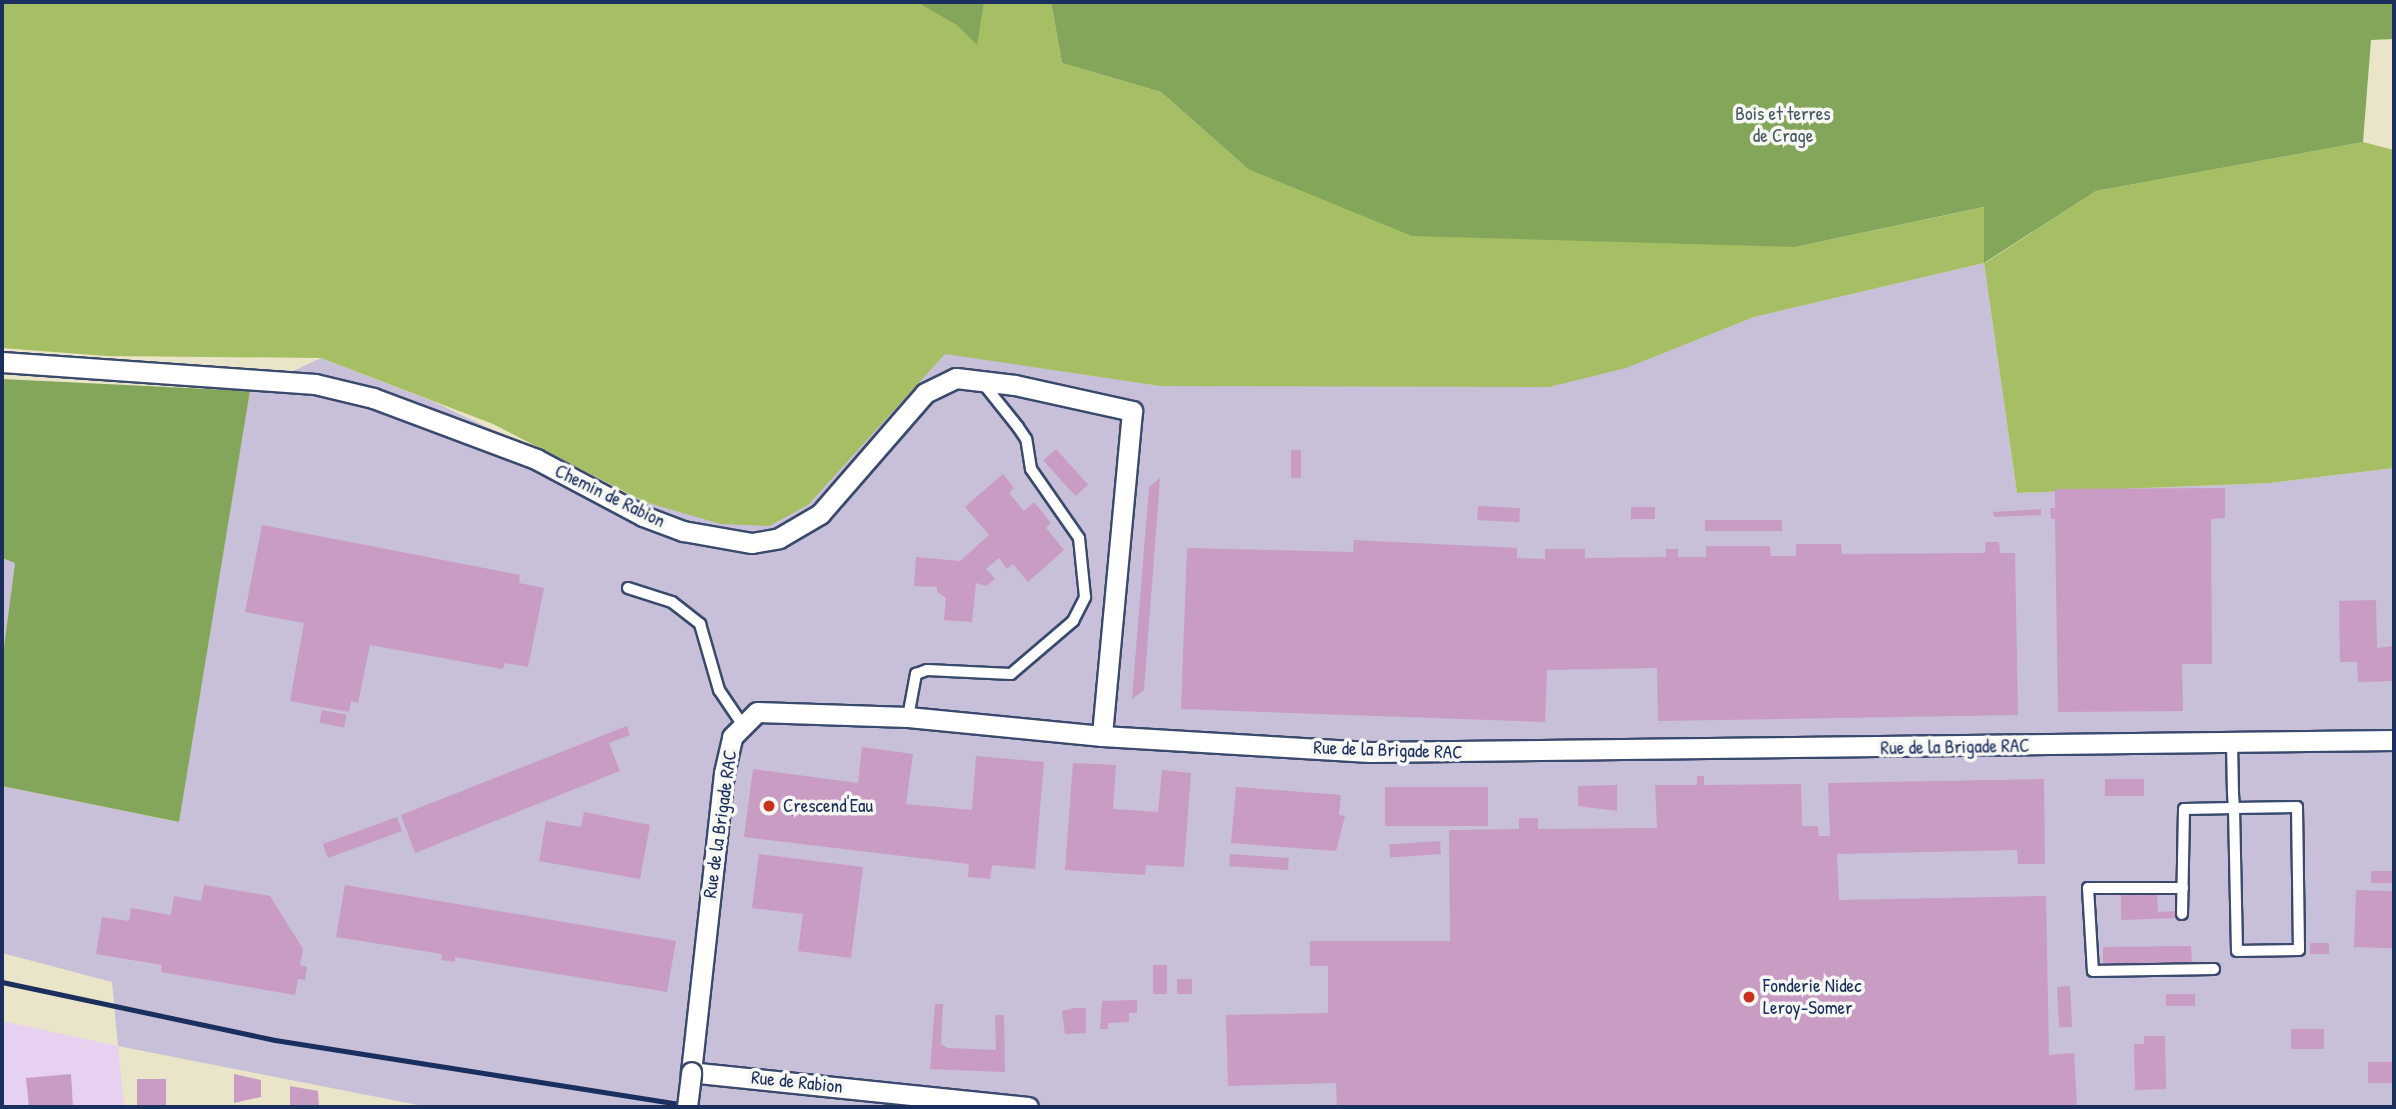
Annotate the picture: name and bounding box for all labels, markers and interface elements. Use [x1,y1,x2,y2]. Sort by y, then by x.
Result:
park label: Bois et terres de Crage [1735,103,1831,147]
street label: Chemin de Rabion [551,459,669,533]
street label: Rue de la Brigade RAC [1880,734,2030,760]
street label: Rue de la Brigade RAC [1313,736,1463,764]
street label: Rue de la Brigade RAC [698,749,742,899]
place label: Crescend'Eau [783,795,873,817]
marker: Crescend'Eau [761,798,777,814]
place label: Fonderie Nidec Leroy-Somer [1763,975,1862,1019]
marker: Fonderie Nidec Leroy-Somer [1741,989,1757,1005]
street label: Rue de Rabion [750,1066,844,1098]

